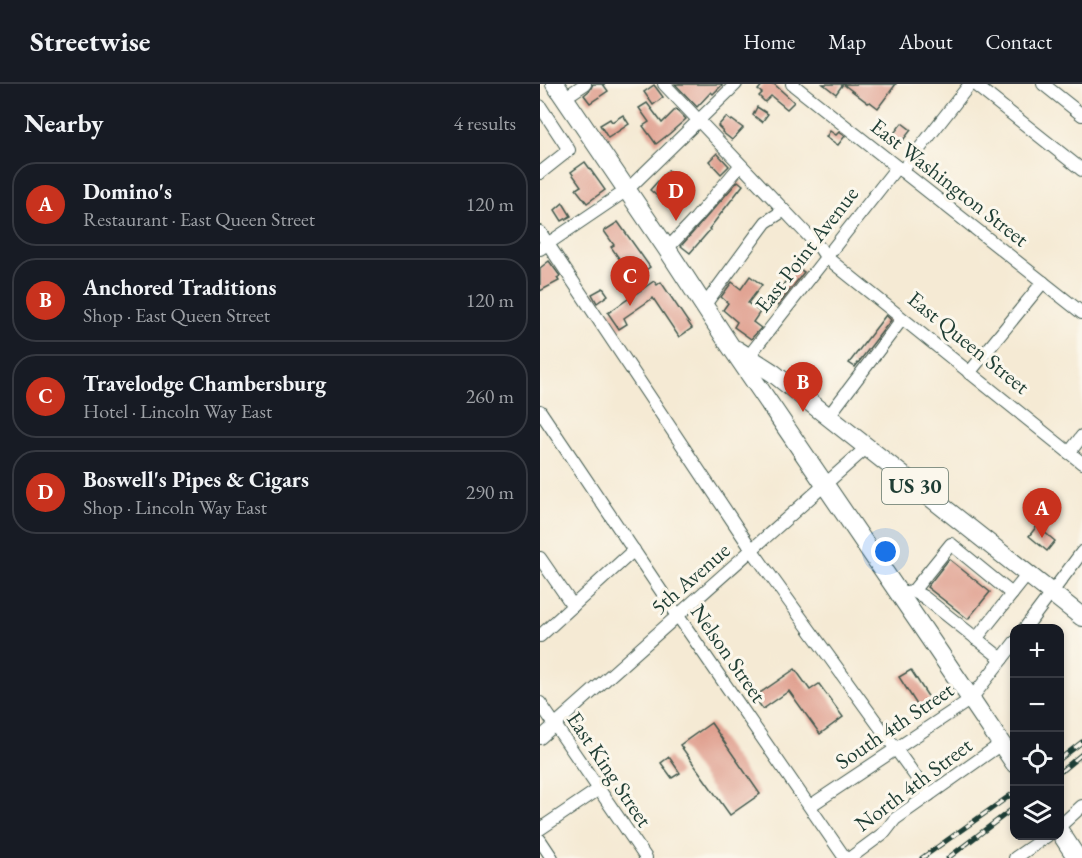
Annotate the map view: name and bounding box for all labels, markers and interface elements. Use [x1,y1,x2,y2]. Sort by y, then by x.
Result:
text: Streetwise [30,23,150,59]
text: Home [743,28,795,55]
text: Map [828,28,866,55]
text: About [899,28,952,55]
text: Contact [985,28,1052,55]
text: Nearby [24,106,104,140]
text: 4 results [453,110,516,136]
street label: East Washington Street [865,112,1035,253]
pin: D [656,172,696,221]
text: Domino's [83,177,172,206]
street label: East Point Avenue [748,180,865,318]
text: A [38,191,53,217]
text: 120 m [466,191,514,217]
text: Restaurant · East Queen Street [83,206,315,232]
pin: C [610,256,650,306]
text: Anchored Traditions [83,273,276,302]
street label: East Queen Street [902,284,1036,401]
text: B [39,287,52,313]
text: 120 m [466,287,514,313]
text: Shop · East Queen Street [83,302,270,328]
pin: B [784,362,822,412]
text: Travelodge Chambersburg [83,369,326,398]
text: C [38,383,53,409]
text: 260 m [466,383,514,409]
text: Hotel · Lincoln Way East [83,398,272,424]
text: Boswell's Pipes & Cigars [83,465,309,494]
road number: US 30 [882,468,948,504]
text: D [38,479,53,505]
text: 290 m [466,479,514,505]
pin: A [1022,488,1062,538]
text: Shop · Lincoln Way East [83,494,267,520]
street label: 5th Avenue [644,536,737,621]
your location [871,537,900,566]
street label: Nelson Street [684,598,773,708]
map controls [1010,624,1064,840]
button: + [1010,624,1064,678]
street label: South 4th Street [829,675,959,776]
button: − [1010,678,1064,732]
street label: East King Street [560,706,659,833]
street label: North 4th Street [849,731,978,838]
button: locate [1010,732,1064,786]
button: layers [1010,786,1064,840]

